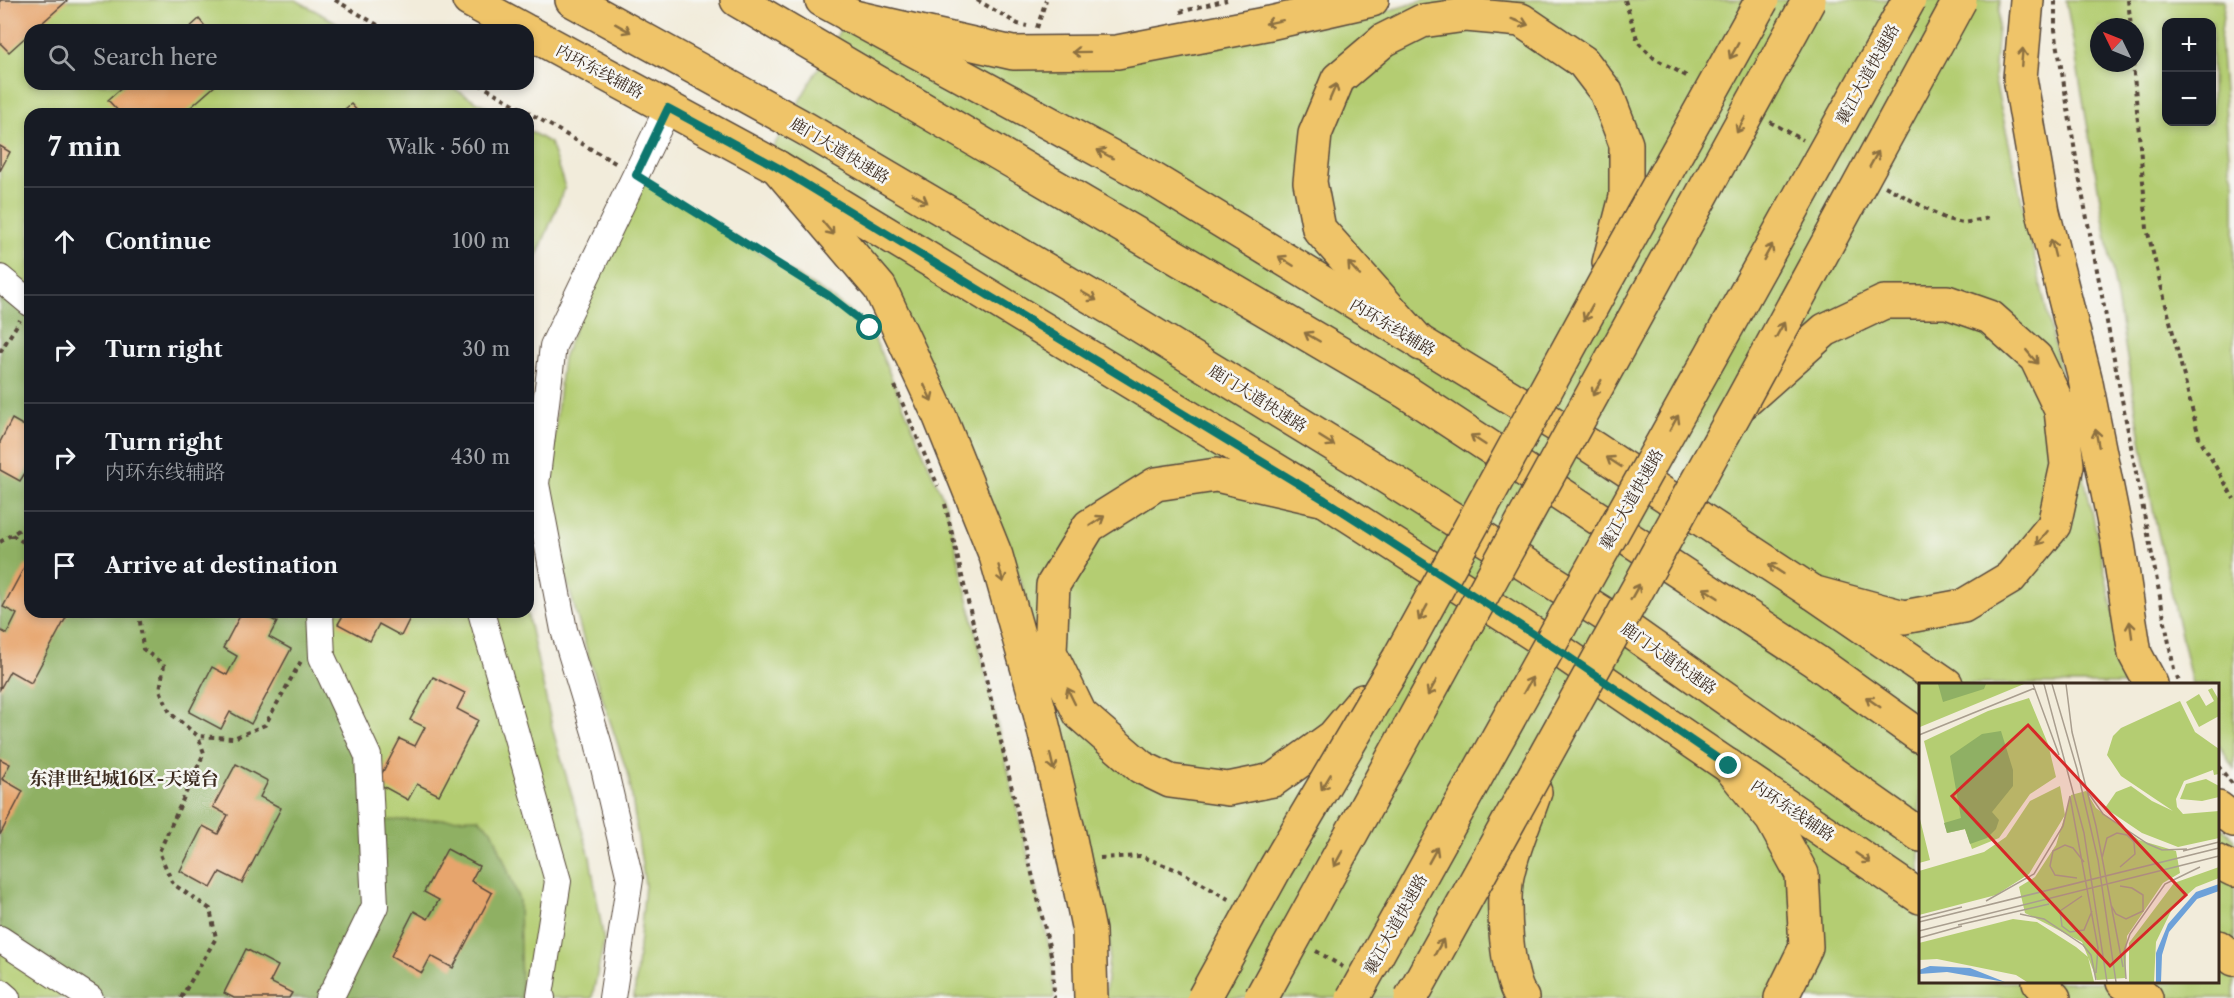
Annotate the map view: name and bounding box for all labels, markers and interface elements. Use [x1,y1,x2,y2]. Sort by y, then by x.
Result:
one-way arrow [1264,17,1283,29]
one-way arrow [1511,18,1529,29]
north arrow [2090,18,2144,72]
map controls [2162,18,2216,126]
button: + [2162,18,2216,72]
street label: 襄江大道快速路 [1831,20,1903,128]
one-way arrow [614,22,631,34]
search box [24,24,534,90]
street label: 内环东线辅路 [553,40,647,102]
icon: search [45,41,78,74]
one-way arrow [1728,42,1740,59]
text: Search here [93,44,218,71]
one-way arrow [1072,46,1092,58]
one-way arrow [2017,47,2028,67]
button: − [2162,72,2216,126]
one-way arrow [1328,83,1339,102]
street label: 鹿门大道快速路 [787,113,893,187]
one-way arrow [1735,116,1747,133]
text: 7 min [48,131,121,163]
text: Walk · 560 m [387,135,510,159]
one-way arrow [1096,148,1114,159]
one-way arrow [1868,151,1880,168]
one-way arrow [911,192,928,204]
one-way arrow [821,220,835,235]
icon: ahead [48,225,81,258]
text: Continue [105,228,211,255]
text: 100 m [452,229,510,253]
one-way arrow [2046,239,2058,258]
one-way arrow [1763,244,1775,261]
one-way arrow [1278,255,1295,267]
one-way arrow [1347,262,1361,277]
one-way arrow [1080,290,1097,302]
street label: 内环东线辅路 [1347,294,1439,360]
one-way arrow [1582,304,1594,321]
route start [856,314,882,340]
one-way arrow [1774,322,1786,339]
one-way arrow [1304,331,1321,343]
icon: right [48,333,81,366]
text: Turn right [105,336,223,363]
text: 30 m [462,337,510,361]
one-way arrow [2025,349,2039,364]
street label: 鹿门大道快速路 [1205,360,1311,436]
one-way arrow [1591,379,1602,397]
one-way arrow [923,383,935,401]
one-way arrow [1669,414,1680,432]
text: Turn right [105,429,223,456]
one-way arrow [2091,429,2102,449]
one-way arrow [1470,433,1487,445]
one-way arrow [1318,435,1335,447]
icon: right [48,441,81,474]
text: 430 m [451,445,510,469]
street label: 襄江大道快速路 [1595,445,1667,553]
one-way arrow [1605,455,1622,468]
text: 内环东线辅路 [105,460,225,484]
one-way arrow [1088,515,1105,527]
one-way arrow [2036,530,2049,546]
icon: arrive [48,549,81,582]
text: Arrive at destination [105,552,338,579]
one-way arrow [1769,563,1785,575]
one-way arrow [996,564,1007,583]
one-way arrow [1630,584,1641,602]
one-way arrow [1703,586,1720,598]
one-way arrow [1417,604,1429,621]
street label: 鹿门大道快速路 [1617,618,1721,698]
one-way arrow [2125,621,2136,641]
one-way arrow [1522,677,1534,694]
one-way arrow [1426,679,1438,696]
inset map [1919,683,2219,983]
one-way arrow [1065,688,1077,706]
one-way arrow [1865,696,1881,708]
one-way arrow [1046,752,1058,771]
route end [1715,752,1741,778]
district label: 东津世纪城16区-天境台 [30,768,218,790]
one-way arrow [1320,773,1332,790]
street label: 内环东线辅路 [1748,775,1838,845]
one-way arrow [1427,847,1439,864]
one-way arrow [1332,850,1344,867]
one-way arrow [1854,852,1871,864]
street label: 襄江大道快速路 [1359,870,1431,978]
one-way arrow [1433,939,1445,956]

